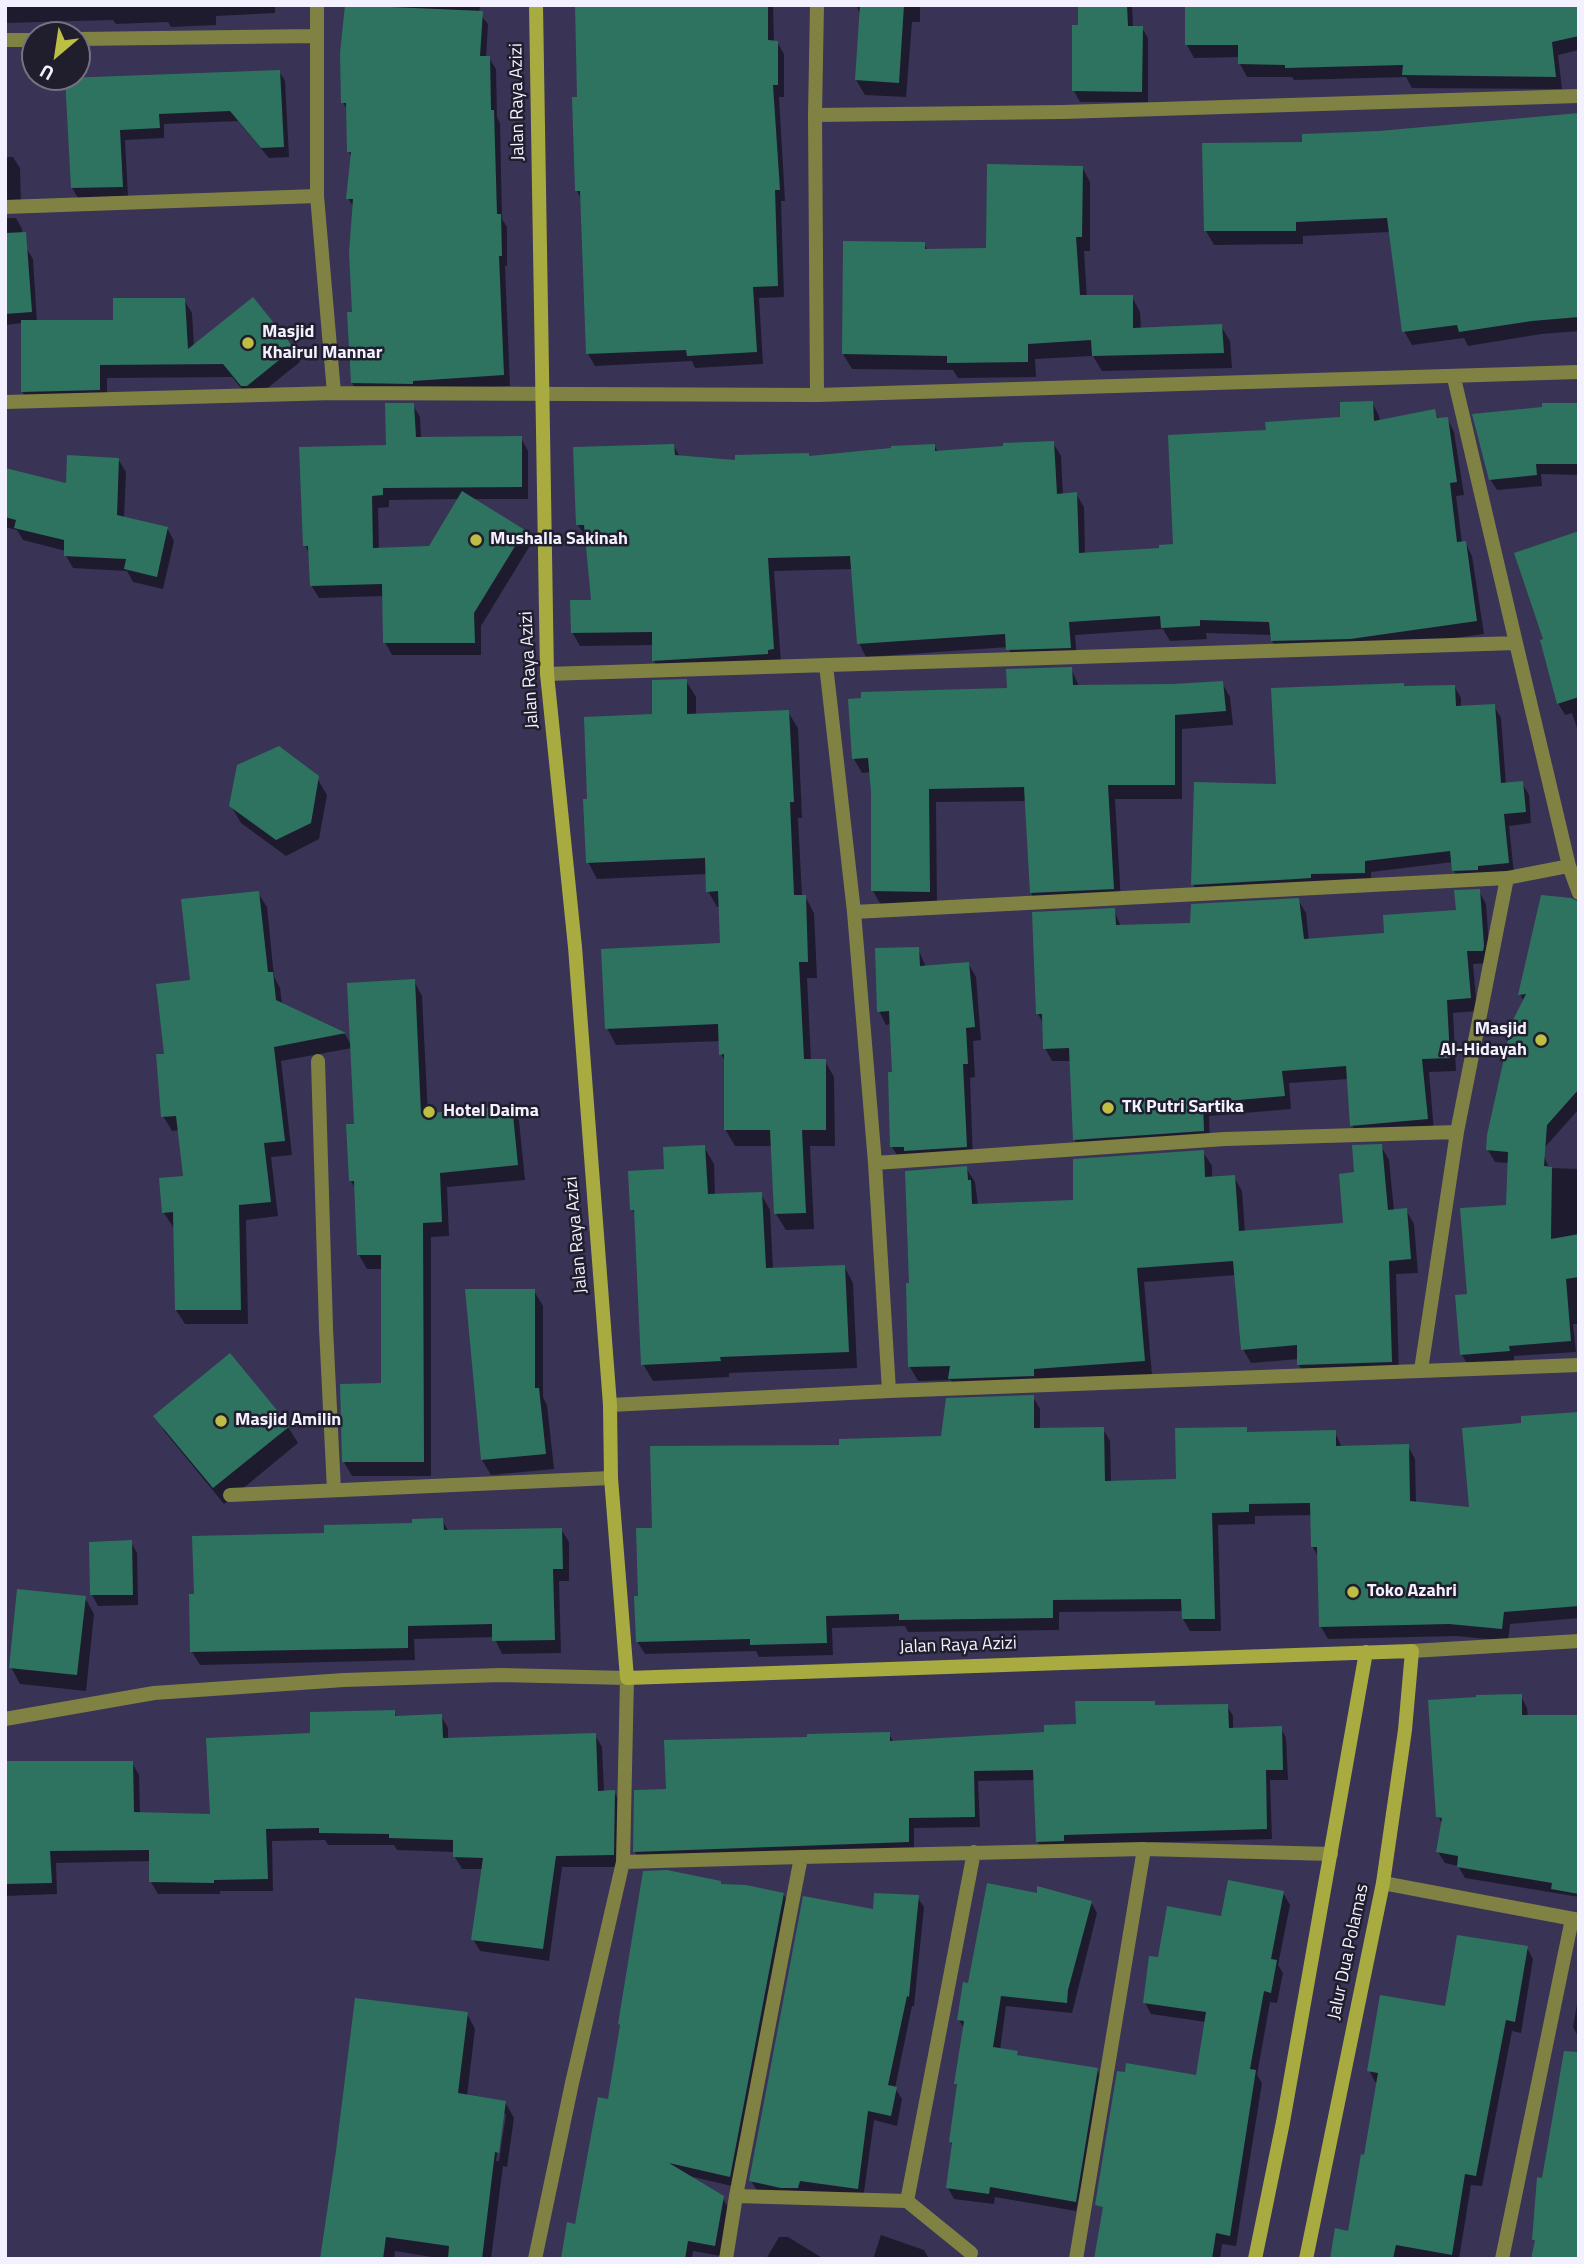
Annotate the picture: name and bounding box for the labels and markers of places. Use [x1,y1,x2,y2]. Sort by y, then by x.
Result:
place label: Masjid Khairul Mannar [262,322,382,364]
marker: Masjid Khairul Mannar [240,335,256,351]
place label: Mushalla Sakinah [490,529,628,551]
marker: Mushalla Sakinah [468,532,484,548]
place label: Masjid Al-Hidayah [1440,1019,1527,1062]
marker: Masjid Al-Hidayah [1533,1032,1549,1048]
place label: TK Putri Sartika [1122,1097,1244,1119]
marker: TK Putri Sartika [1100,1100,1116,1116]
place label: Hotel Daima [443,1101,539,1123]
marker: Hotel Daima [421,1104,437,1120]
place label: Masjid Amilin [235,1410,341,1432]
marker: Masjid Amilin [213,1413,229,1429]
place label: Toko Azahri [1367,1581,1457,1603]
marker: Toko Azahri [1345,1584,1361,1600]

